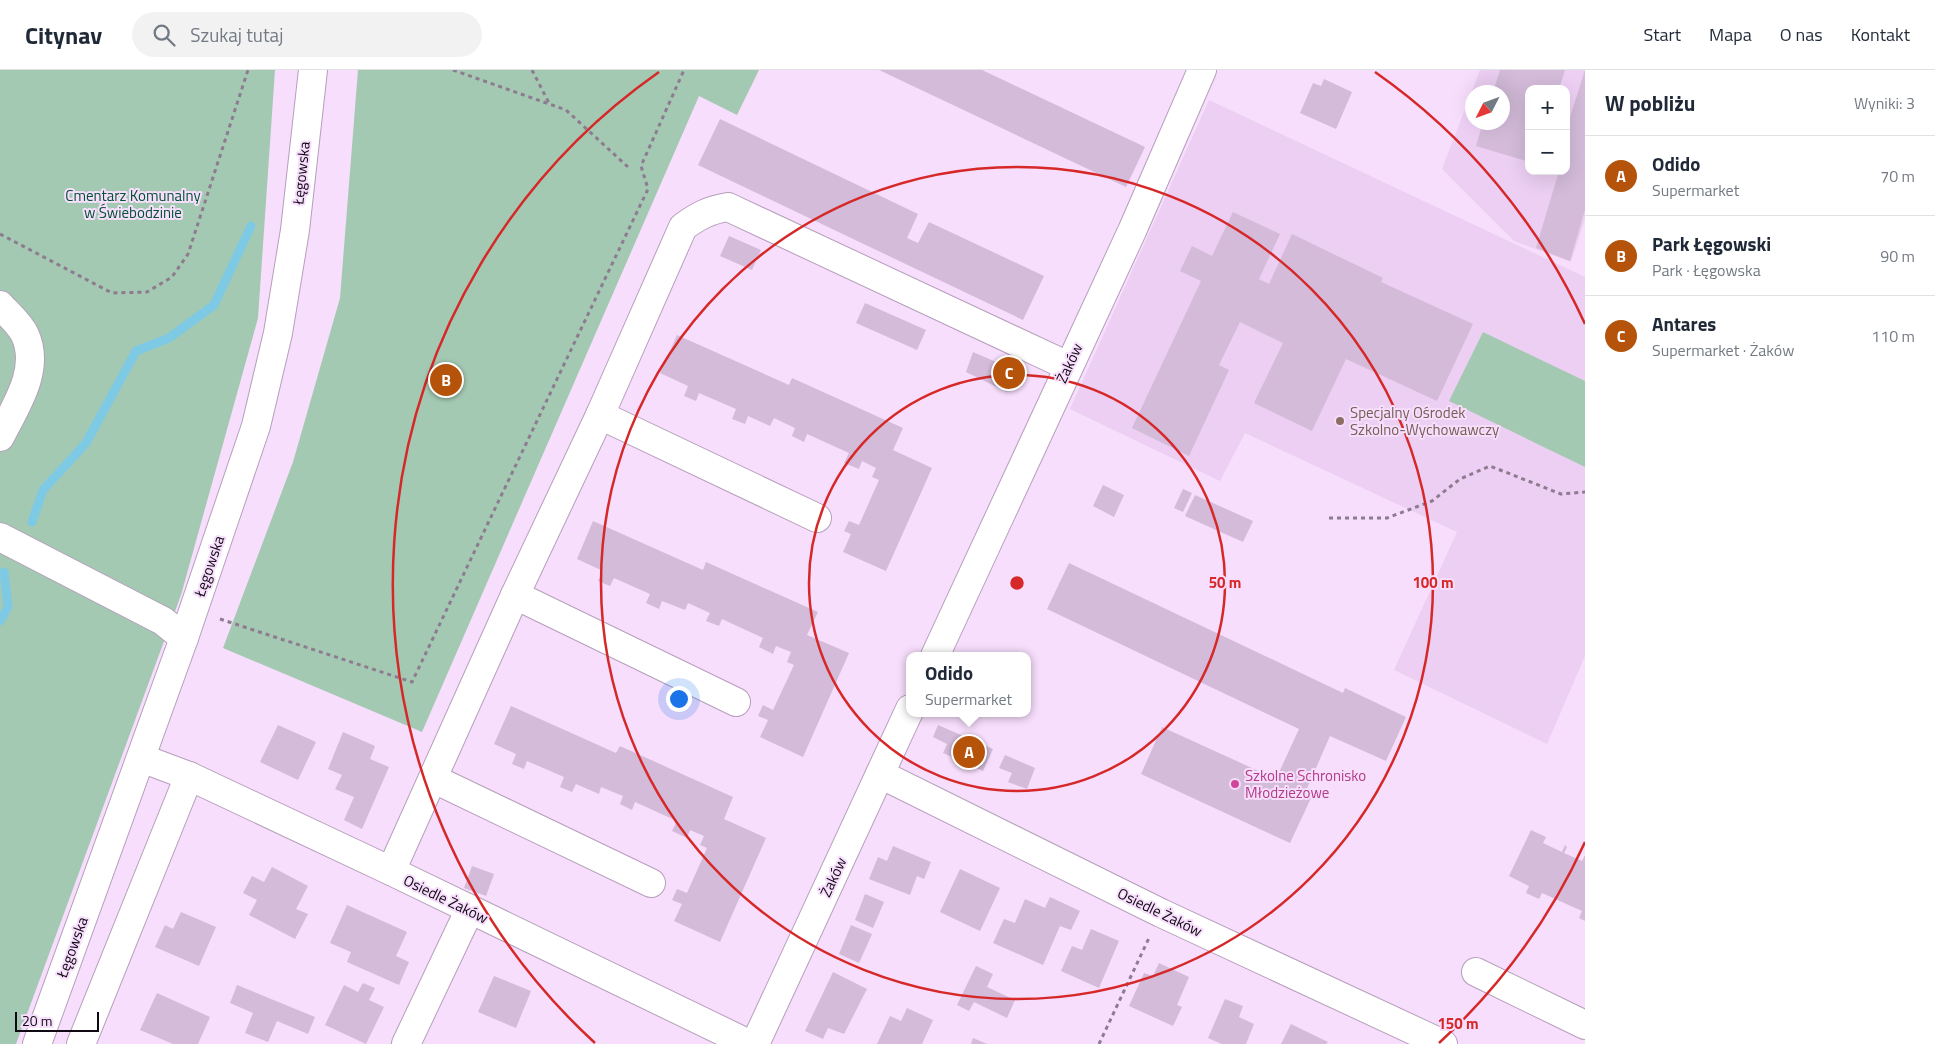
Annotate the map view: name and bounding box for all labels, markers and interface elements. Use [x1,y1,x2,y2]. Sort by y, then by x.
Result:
search box [132,12,482,57]
text: Citynav [25,17,102,53]
text: Szukaj tutaj [190,20,283,49]
icon: search [150,21,178,49]
text: Start [1644,21,1681,48]
text: Mapa [1709,21,1752,48]
text: O nas [1780,21,1823,48]
text: Kontakt [1851,21,1910,48]
north arrow [1465,85,1510,130]
map controls [1525,85,1570,175]
button: + [1525,85,1570,130]
text: W pobliżu [1605,87,1695,119]
text: Wyniki: 3 [1854,91,1915,115]
button: − [1525,130,1570,175]
street label: Łęgowska [286,140,316,207]
text: Odido [1652,149,1700,178]
text: A [1616,164,1626,188]
text: 70 m [1880,164,1915,188]
text: Supermarket [1652,178,1739,202]
park label: Cmentarz Komunalny w Świebodzinie [65,184,201,224]
text: Park Łęgowski [1652,229,1771,258]
text: B [1616,244,1626,268]
text: 90 m [1880,244,1915,268]
text: Park · Łęgowska [1652,258,1761,282]
text: Antares [1652,309,1716,338]
text: C [1617,324,1625,348]
text: 110 m [1871,324,1915,348]
text: Supermarket · Żaków [1652,338,1794,362]
street label: Żaków [1050,339,1088,387]
pin: C [993,354,1025,392]
pin: B [430,361,462,399]
place label: Specjalny Ośrodek Szkolno-Wychowawczy [1350,401,1499,441]
marker: Specjalny Ośrodek Szkolno-Wychowawczy [1334,415,1346,427]
street label: Łęgowska [187,532,230,601]
text: 50 m [1209,571,1241,594]
text: 100 m [1412,571,1454,594]
centre of rings [1008,574,1026,592]
popup [906,652,1031,717]
text: Odido [925,658,973,687]
your location [666,686,692,712]
text: Supermarket [925,687,1012,711]
pin: A [953,733,985,771]
place label: Szkolne Schronisko Młodzieżowe [1245,764,1366,804]
marker: Szkolne Schronisko Młodzieżowe [1229,778,1241,790]
street label: Żaków [814,853,852,901]
street label: Osiedle Żaków [400,869,492,929]
street label: Osiedle Żaków [1114,882,1206,942]
street label: Łęgowska [50,913,94,982]
scale bar [15,1009,99,1032]
text: 20 m [22,1010,52,1031]
text: 150 m [1437,1012,1479,1035]

